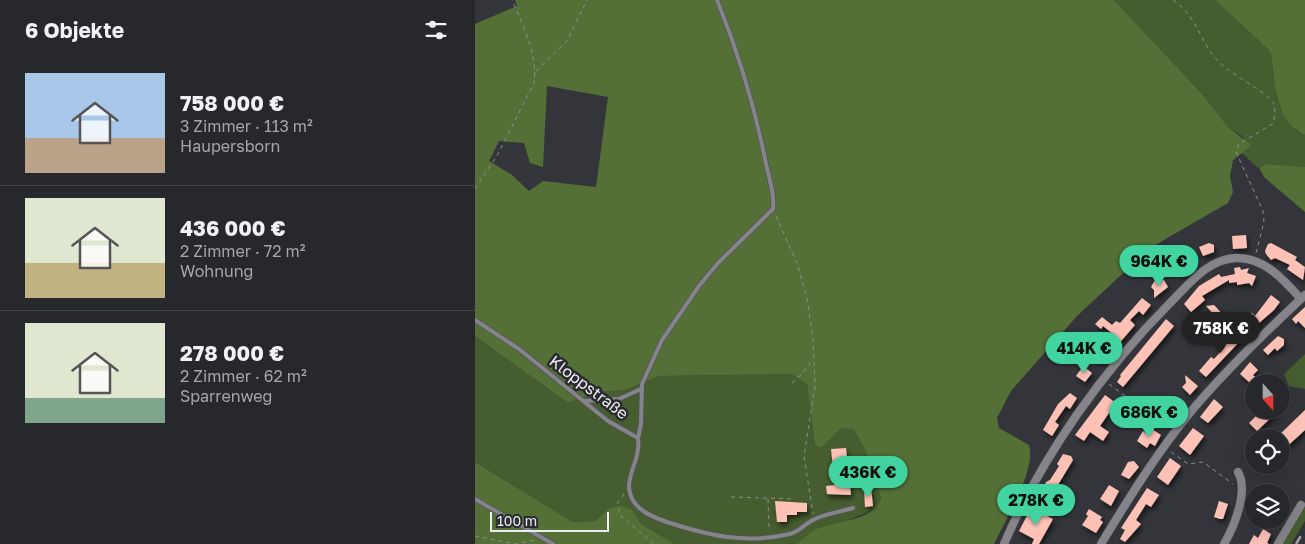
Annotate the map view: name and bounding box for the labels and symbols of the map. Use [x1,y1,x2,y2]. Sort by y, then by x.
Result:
pin: 964K € [1118,244,1200,287]
pin: 758K € [1180,312,1262,354]
pin: 414K € [1043,332,1125,374]
street label: Kloppstraße [546,351,632,423]
north arrow [1245,374,1290,419]
pin: 686K € [1108,396,1190,438]
pin: 436K € [827,456,909,498]
pin: 278K € [995,484,1077,526]
scale bar [490,509,609,532]

